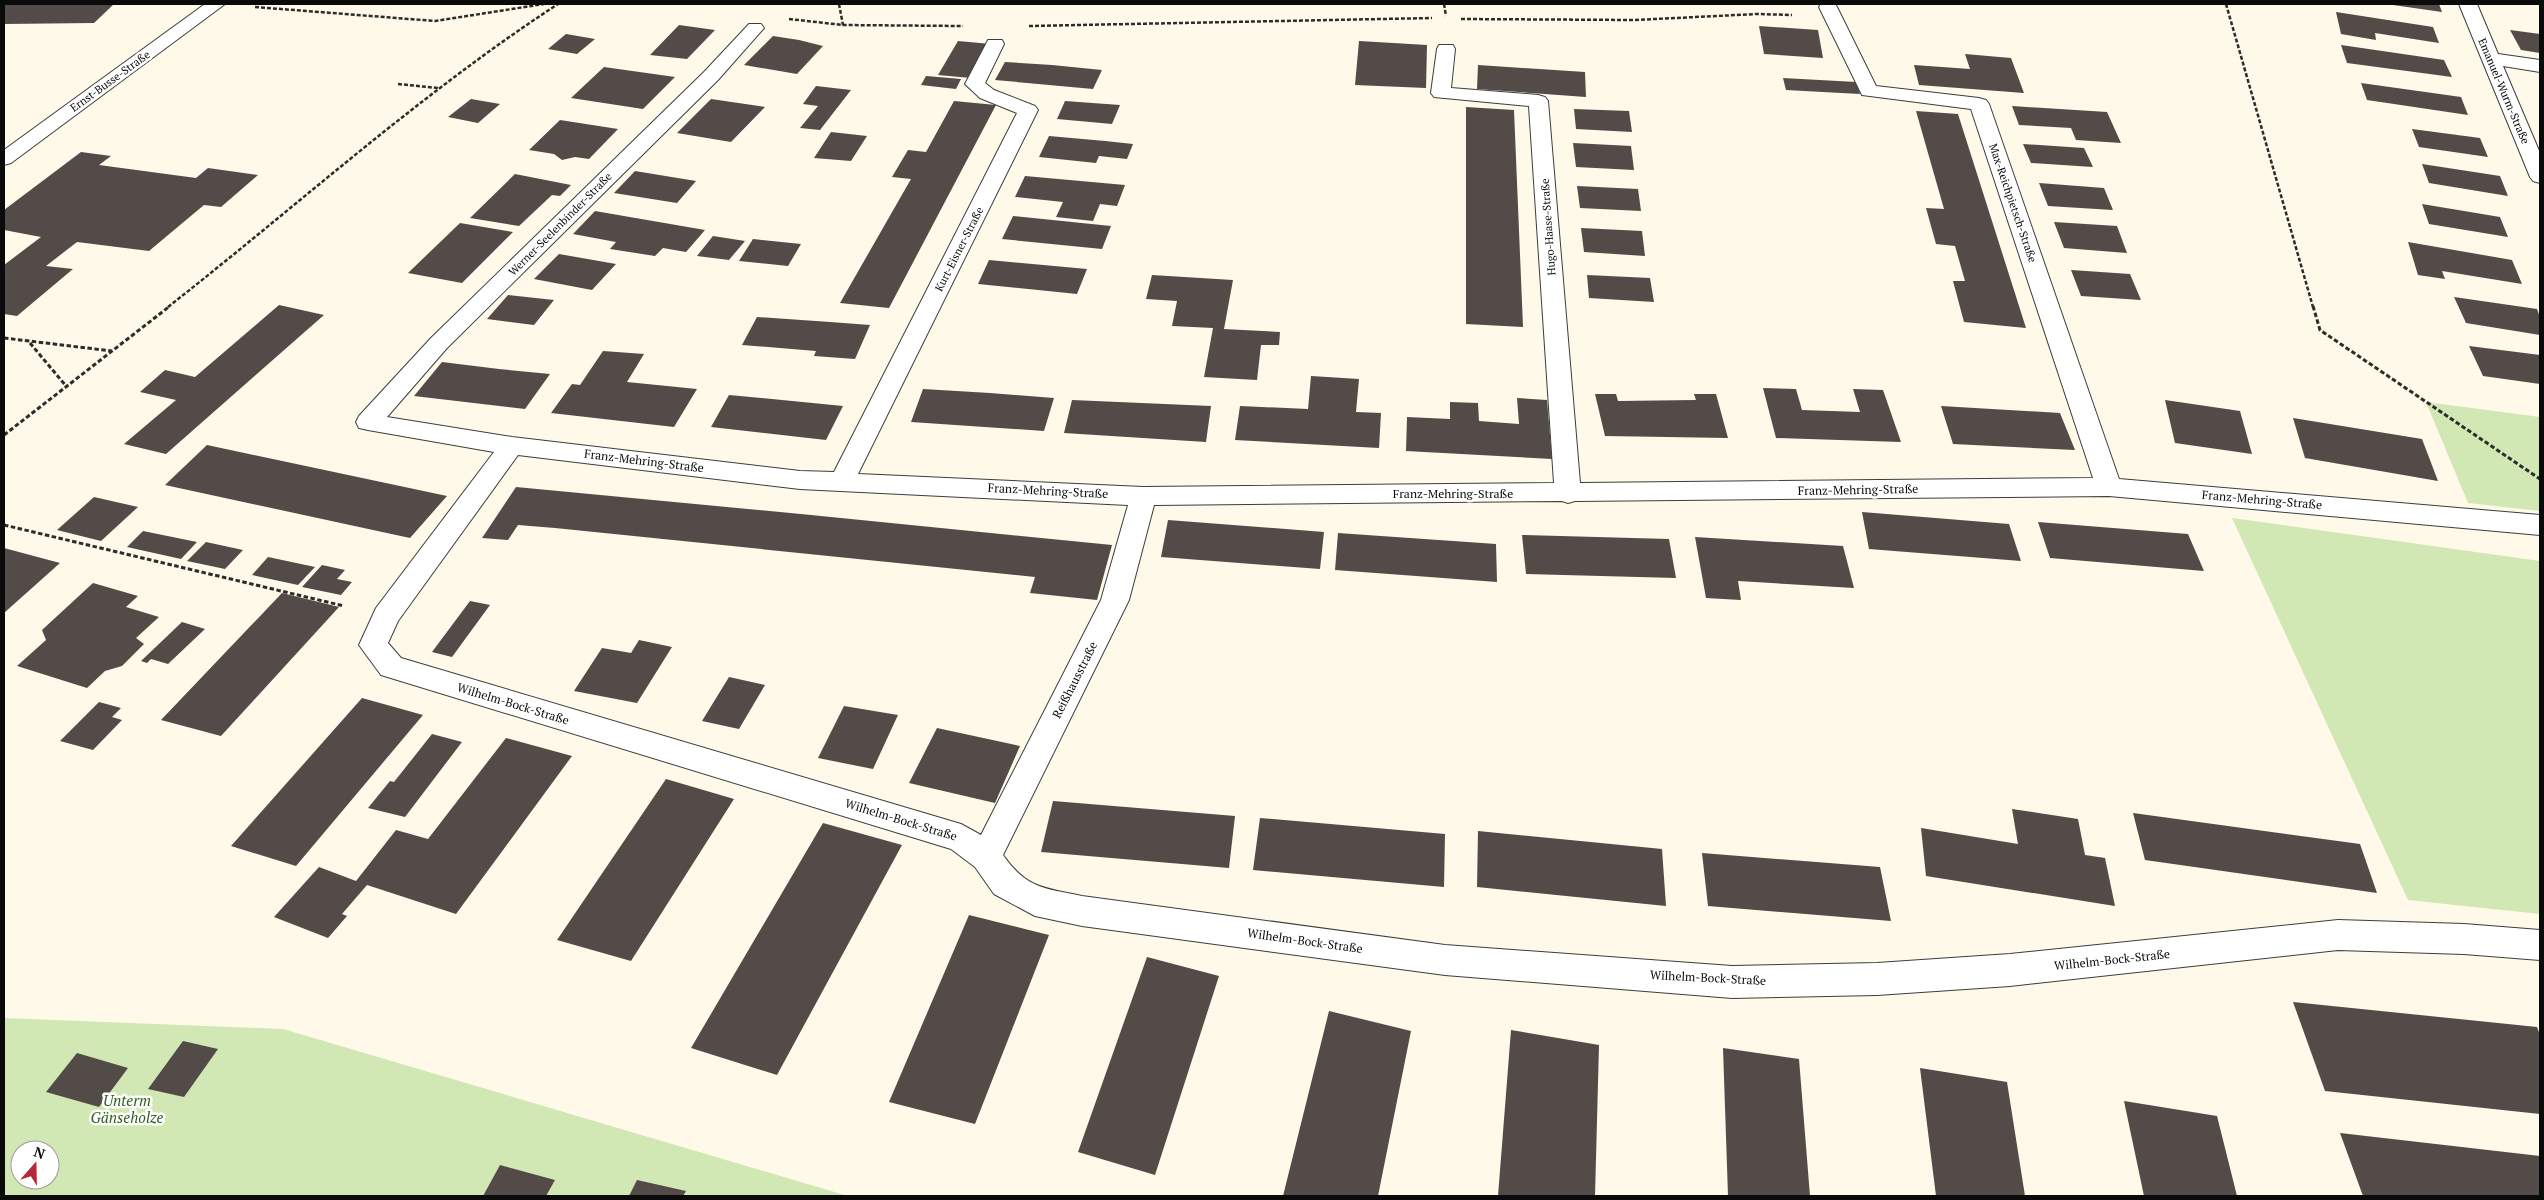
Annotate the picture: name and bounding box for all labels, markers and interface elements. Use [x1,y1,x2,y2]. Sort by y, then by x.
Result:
street label: Emanuel-Wurm-Straße [2475,36,2533,147]
street label: Ernst-Busse-Straße [67,47,153,115]
street label: Max-Reichpietsch-Straße [1986,142,2040,265]
street label: Werner-Seelenbinder-Straße [505,169,615,279]
street label: Hugo-Haase-Straße [1538,178,1558,276]
street label: Kurt-Eisner-Straße [932,204,987,294]
street label: Franz-Mehring-Straße [583,446,705,475]
street label: Franz-Mehring-Straße [987,480,1109,501]
street label: Franz-Mehring-Straße [1798,481,1918,498]
street label: Franz-Mehring-Straße [1393,486,1513,501]
street label: Franz-Mehring-Straße [2201,487,2323,512]
street label: Reißhausstraße [1049,639,1100,721]
street label: Wilhelm-Bock-Straße [455,679,571,728]
street label: Wilhelm-Bock-Straße [843,795,959,844]
street label: Wilhelm-Bock-Straße [1246,925,1364,956]
street label: Wilhelm-Bock-Straße [2053,946,2171,973]
street label: Wilhelm-Bock-Straße [1650,967,1767,988]
park label: Unterm Gänseholze [91,1090,164,1127]
north arrow [10,1140,60,1190]
text: N [31,1142,48,1163]

